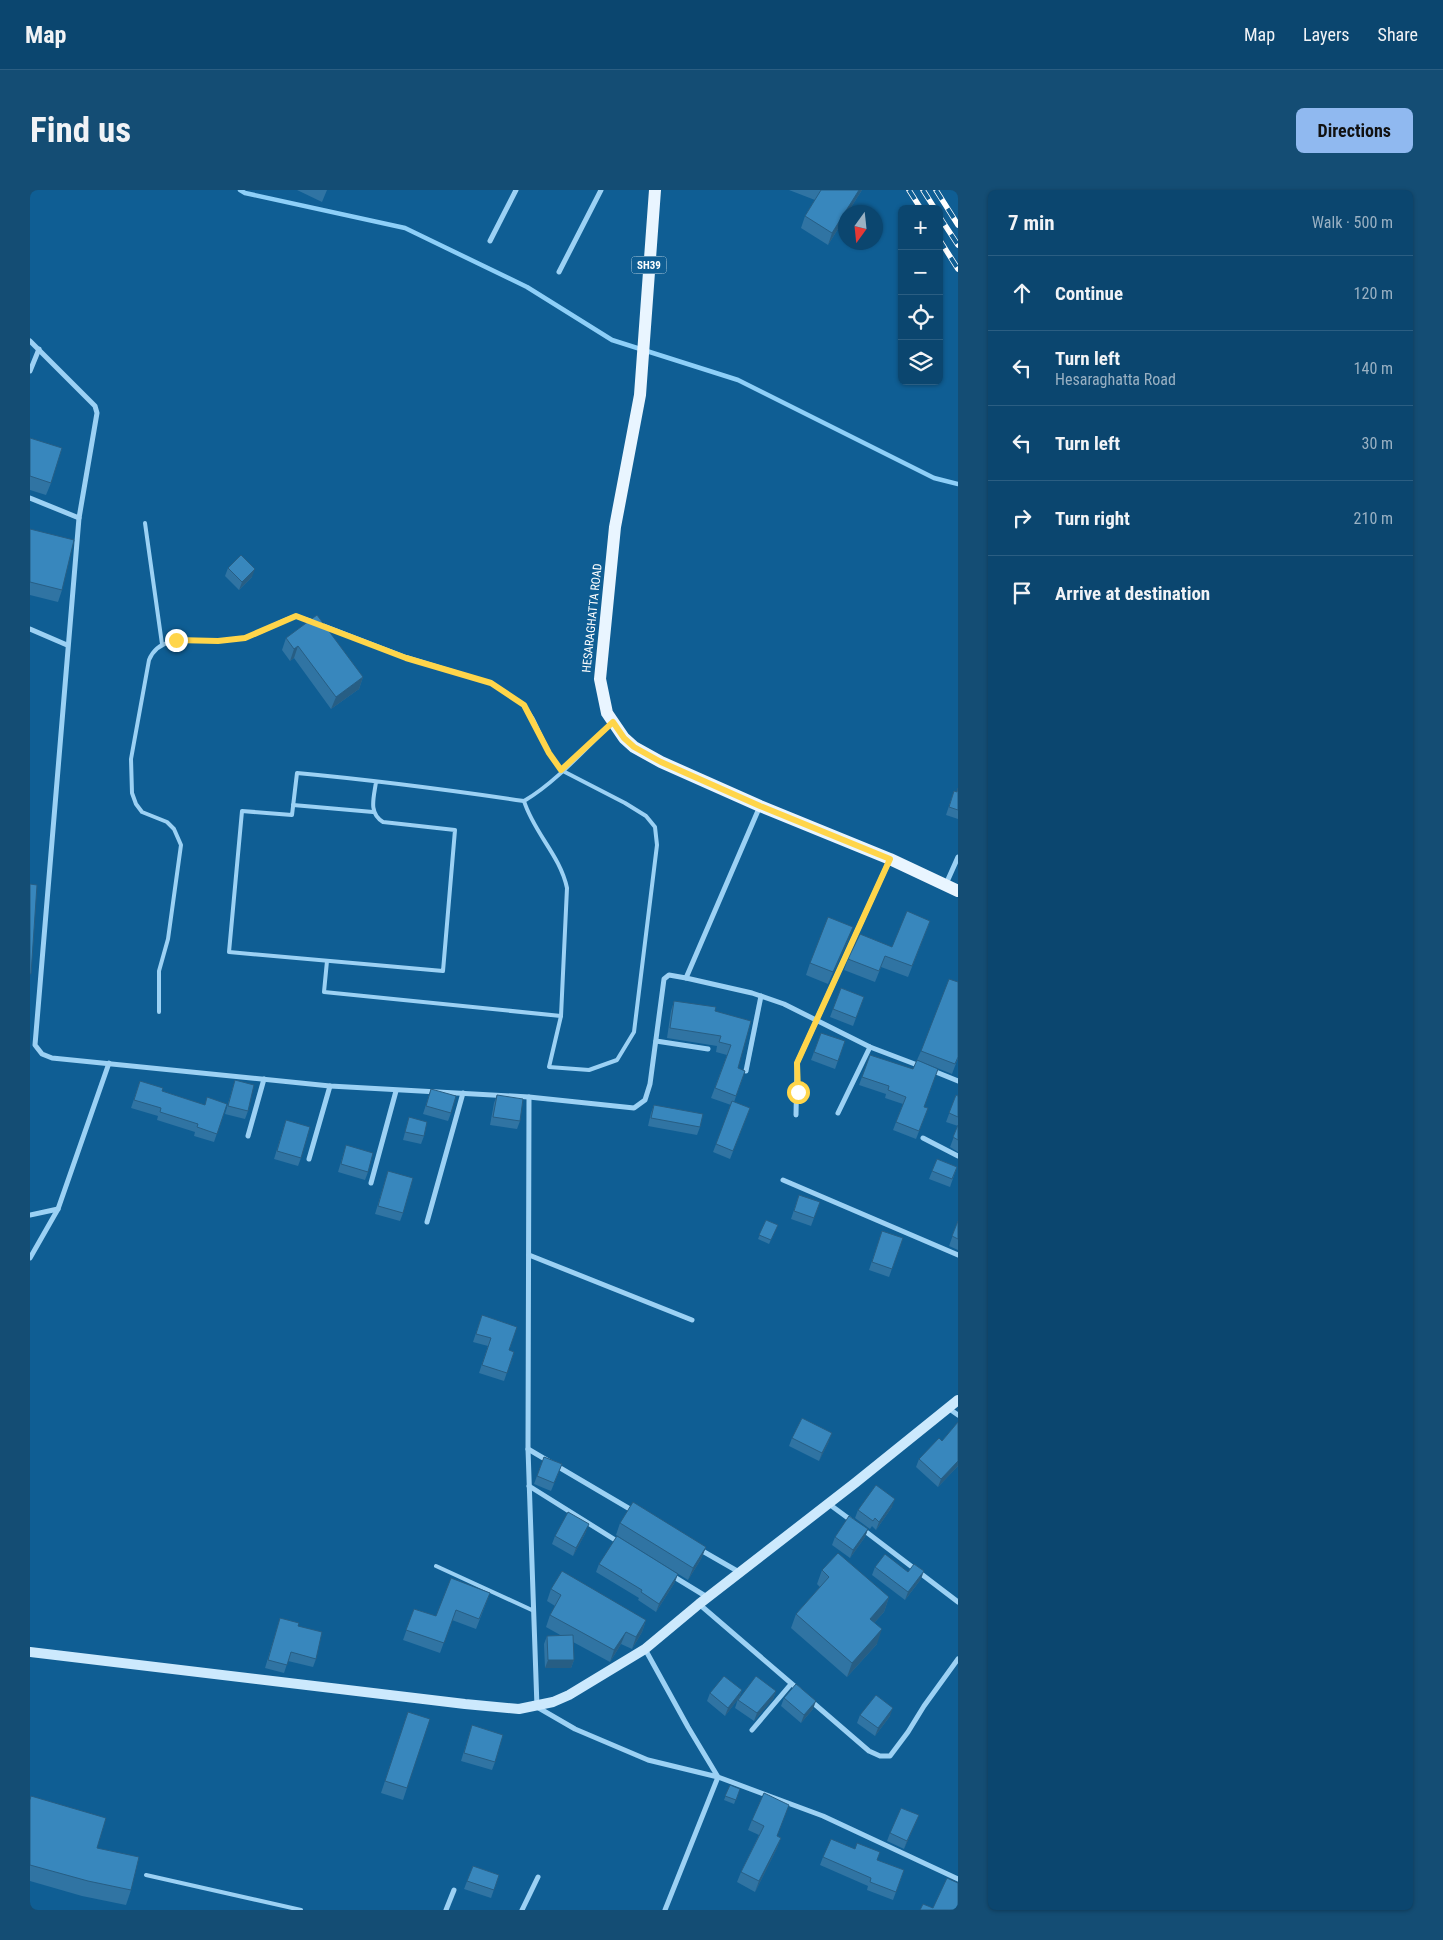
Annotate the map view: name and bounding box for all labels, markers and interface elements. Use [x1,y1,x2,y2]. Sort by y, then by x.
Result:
text: Map [25,21,66,49]
text: Map [1244,24,1275,45]
text: Layers [1303,24,1350,45]
text: Share [1378,24,1418,45]
button: Directions [1296,108,1413,153]
text: Find us [30,110,131,151]
north arrow [838,205,883,250]
map controls [898,205,943,385]
button: + [898,205,943,250]
text: 7 min [1008,211,1055,235]
text: Walk · 500 m [1312,213,1393,232]
button: − [898,250,943,295]
road number: SH39 [632,256,666,274]
icon: ahead [1008,279,1036,307]
text: Continue [1055,282,1123,305]
text: 120 m [1354,284,1393,303]
button: locate [898,295,943,340]
button: layers [898,340,943,385]
text: Turn left [1055,347,1120,370]
icon: left [1008,354,1036,382]
text: 140 m [1354,359,1393,378]
text: Hesaraghatta Road [1055,370,1176,389]
icon: left [1008,429,1036,457]
text: Turn left [1055,432,1120,455]
text: 30 m [1361,434,1393,453]
icon: right [1008,504,1036,532]
text: Turn right [1055,507,1130,530]
text: 210 m [1354,509,1393,528]
street label: HESARAGHATTA ROAD [579,563,605,673]
icon: arrive [1008,579,1036,607]
text: Arrive at destination [1055,582,1210,605]
route end [165,629,188,652]
route start [787,1081,810,1104]

